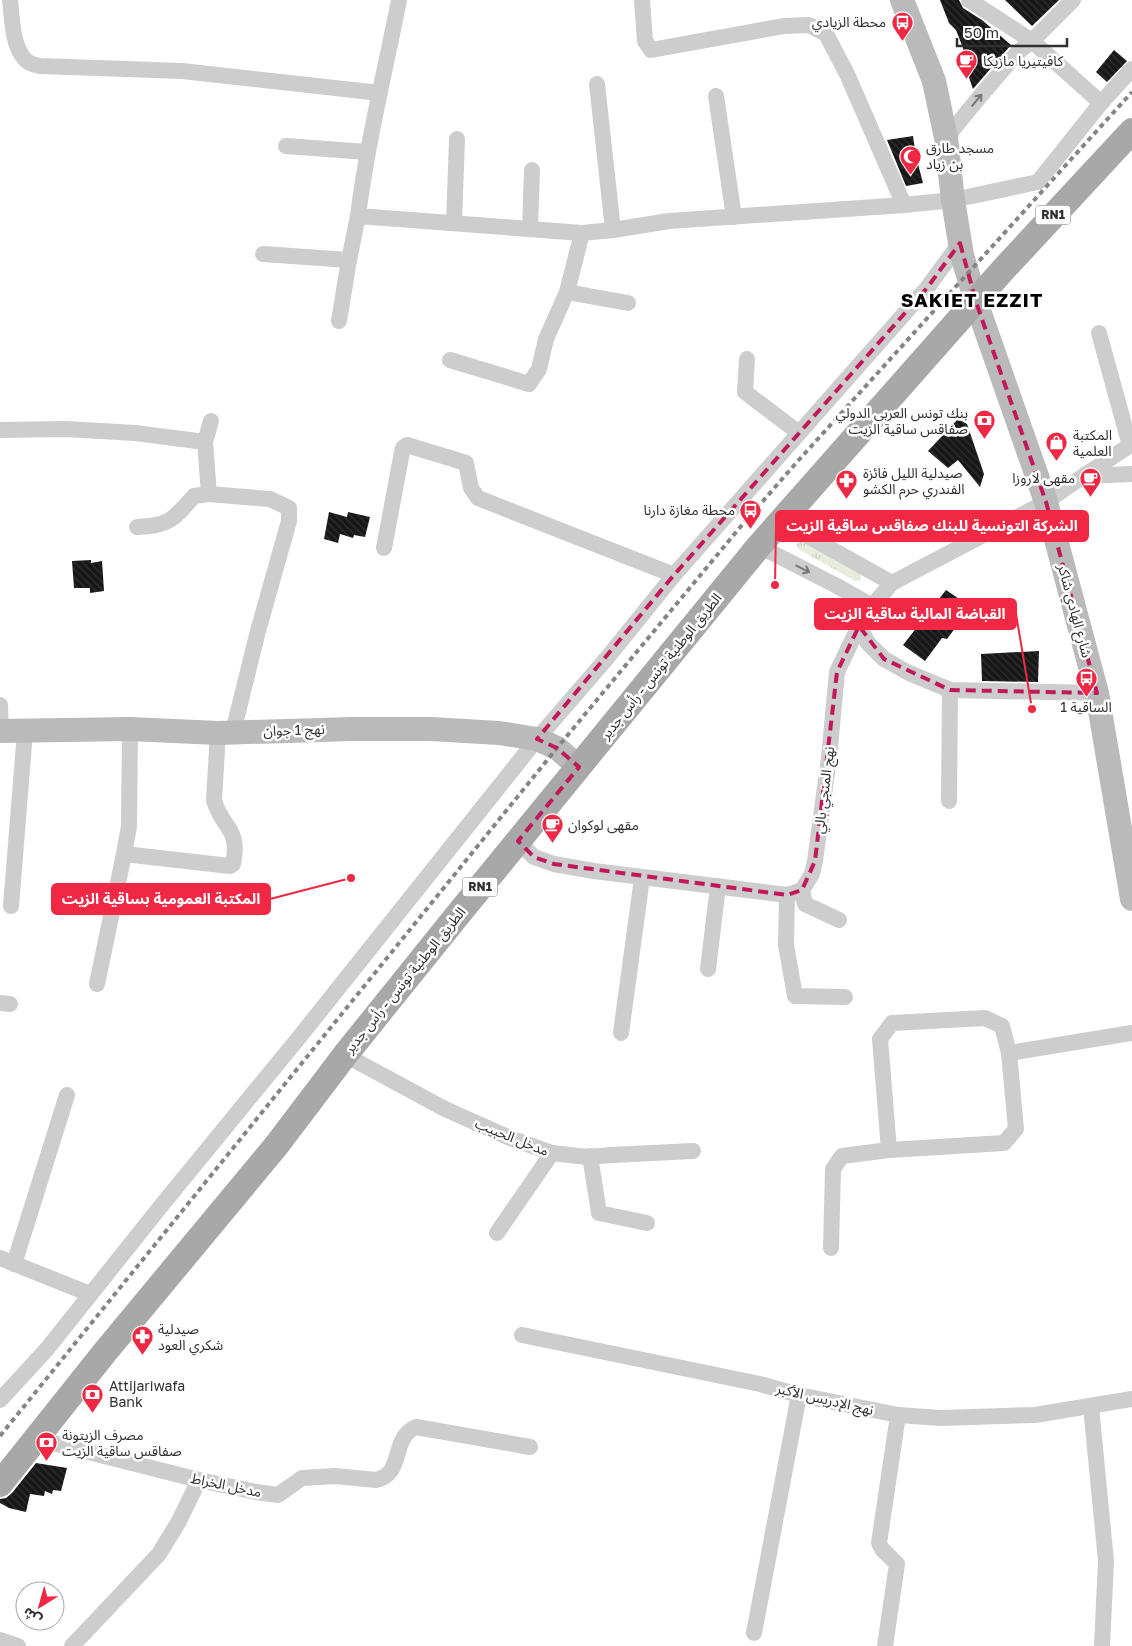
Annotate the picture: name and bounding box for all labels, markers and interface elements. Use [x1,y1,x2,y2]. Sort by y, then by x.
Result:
bus stop icon: محطة الزيادي [890,10,914,41]
place label: محطة الزيادي [812,13,886,33]
scale bar [957,15,1067,47]
text: 50 m [964,23,999,41]
cafe icon: كافيتيريا مازيكا [955,49,979,80]
place label: كافيتيريا مازيكا [983,52,1063,70]
one-way arrow [971,93,983,106]
place label: مسجد طارق بن زياد [926,139,994,173]
mosque icon: مسجد طارق بن زياد [898,144,922,175]
road number: RN1 [1036,206,1070,224]
district label: SAKIET EZZIT [901,288,1043,311]
place label: بنك تونس العربي الدولي صفاقس ساقية الزيت [836,404,968,438]
bank icon: بنك تونس العربي الدولي صفاقس ساقية الزيت [972,409,996,440]
place label: المكتبة العلمية [1073,426,1112,459]
shop icon: المكتبة العلمية [1045,431,1069,462]
place label: صيدلية الليل فائزة الفندري حرم الكشو [863,464,965,500]
cafe icon: مقهى لاروزا [1079,466,1103,497]
pharmacy icon: صيدلية الليل فائزة الفندري حرم الكشو [835,469,859,500]
place label: مقهى لاروزا [1012,469,1075,487]
bus stop icon: محطة مغازة دارنا [739,498,763,529]
place label: محطة مغازة دارنا [643,501,735,519]
callout: الشركة التونسية للبنك صفاقس ساقية الزيت [776,511,1088,541]
text: الشركة التونسية للبنك صفاقس ساقية الزيت [786,516,1078,535]
street label: شارع الهادي شاكر [1051,561,1096,660]
one-way arrow [795,564,810,574]
street label: الطريق الوطنية تونس - رأس جدير [596,589,726,744]
callout: القباضة المالية ساقية الزيت [815,599,1016,629]
text: القباضة المالية ساقية الزيت [824,604,1006,623]
bus stop icon: الساقية 1 [1074,667,1098,698]
place label: الساقية 1 [1060,698,1112,715]
street label: نهج 1 جوان [263,720,325,742]
street label: نهج المنجي بالي [810,745,841,835]
cafe icon: مقهى لوكوان [540,813,564,844]
place label: مقهى لوكوان [568,816,639,834]
road number: RN1 [462,878,498,896]
callout: المكتبة العمومية بساقية الزيت [52,884,270,914]
text: المكتبة العمومية بساقية الزيت [62,889,260,908]
street label: الطريق الوطنية تونس - رأس جدير [340,903,470,1058]
street label: مدخل الحبيب [472,1114,552,1160]
place label: صيدلية شكري العود [158,1320,223,1356]
pharmacy icon: صيدلية شكري العود [130,1325,154,1356]
place label: Attijariwafa Bank [109,1377,185,1410]
street label: نهج الإدريس الأكبر [773,1379,876,1421]
bank icon: Attijariwafa Bank [81,1382,105,1413]
place label: مصرف الزيتونة صفاقس ساقية الزيت [62,1426,182,1460]
bank icon: مصرف الزيتونة صفاقس ساقية الزيت [34,1431,58,1462]
street label: مدخل الخراط [189,1469,263,1501]
north arrow [15,1581,65,1631]
text: ش [19,1604,45,1629]

